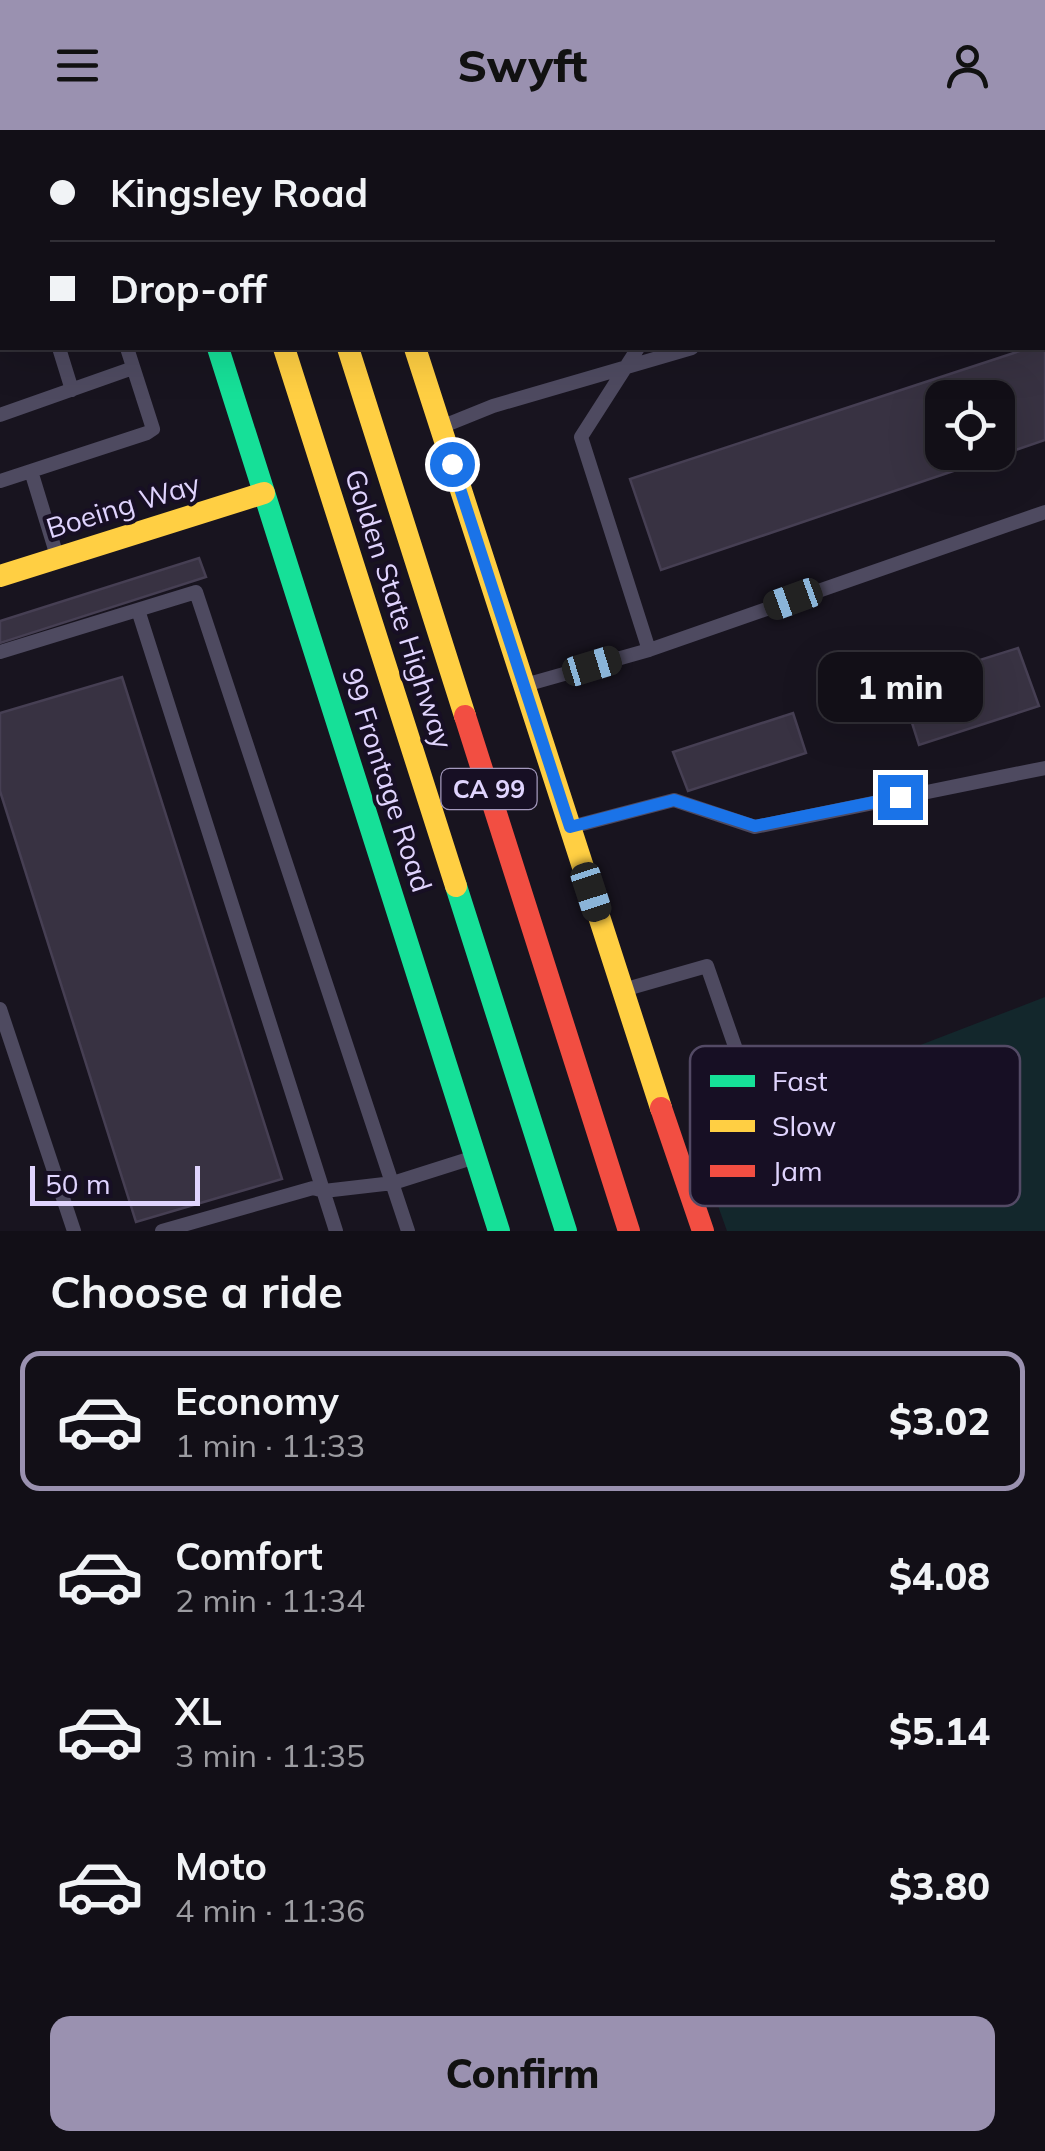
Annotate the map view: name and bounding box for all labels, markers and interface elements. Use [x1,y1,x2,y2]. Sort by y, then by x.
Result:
text: Swyft [458,37,587,93]
icon: menu [50,38,105,93]
icon: person [940,38,995,93]
text: Kingsley Road [110,169,368,217]
text: Drop-off [110,265,267,313]
map controls [925,380,1015,470]
button: locate [925,380,1015,470]
route start [430,442,475,487]
street label: Golden State Highway [338,465,461,753]
street label: Boeing Way [42,466,204,545]
car [760,575,826,623]
car [559,643,625,689]
callout: 1 min [818,652,982,722]
street label: 99 Frontage Road [335,663,440,896]
text: 1 min [858,667,943,707]
road number: CA 99 [442,769,536,809]
route end [878,775,923,820]
car [567,859,615,925]
legend [690,1046,1020,1206]
text: Fast [772,1063,828,1098]
text: Slow [772,1108,836,1143]
text: Jam [772,1153,823,1188]
scale bar [30,1161,200,1206]
text: 50 m [45,1166,111,1201]
text: Choose a ride [50,1263,343,1319]
icon: car [55,1376,145,1466]
text: Economy [175,1377,339,1425]
text: $3.02 [889,1397,990,1445]
text: 1 min · 11:33 [175,1425,365,1465]
icon: car [55,1531,145,1621]
text: Comfort [175,1532,323,1580]
text: $4.08 [889,1552,990,1600]
text: 2 min · 11:34 [175,1580,365,1620]
icon: car [55,1686,145,1776]
text: XL [175,1687,222,1735]
text: $5.14 [889,1707,990,1755]
text: 3 min · 11:35 [175,1735,365,1775]
icon: car [55,1841,145,1931]
text: Moto [175,1842,267,1890]
text: $3.80 [889,1862,990,1910]
text: 4 min · 11:36 [175,1890,365,1930]
button: Confirm [50,2016,995,2131]

